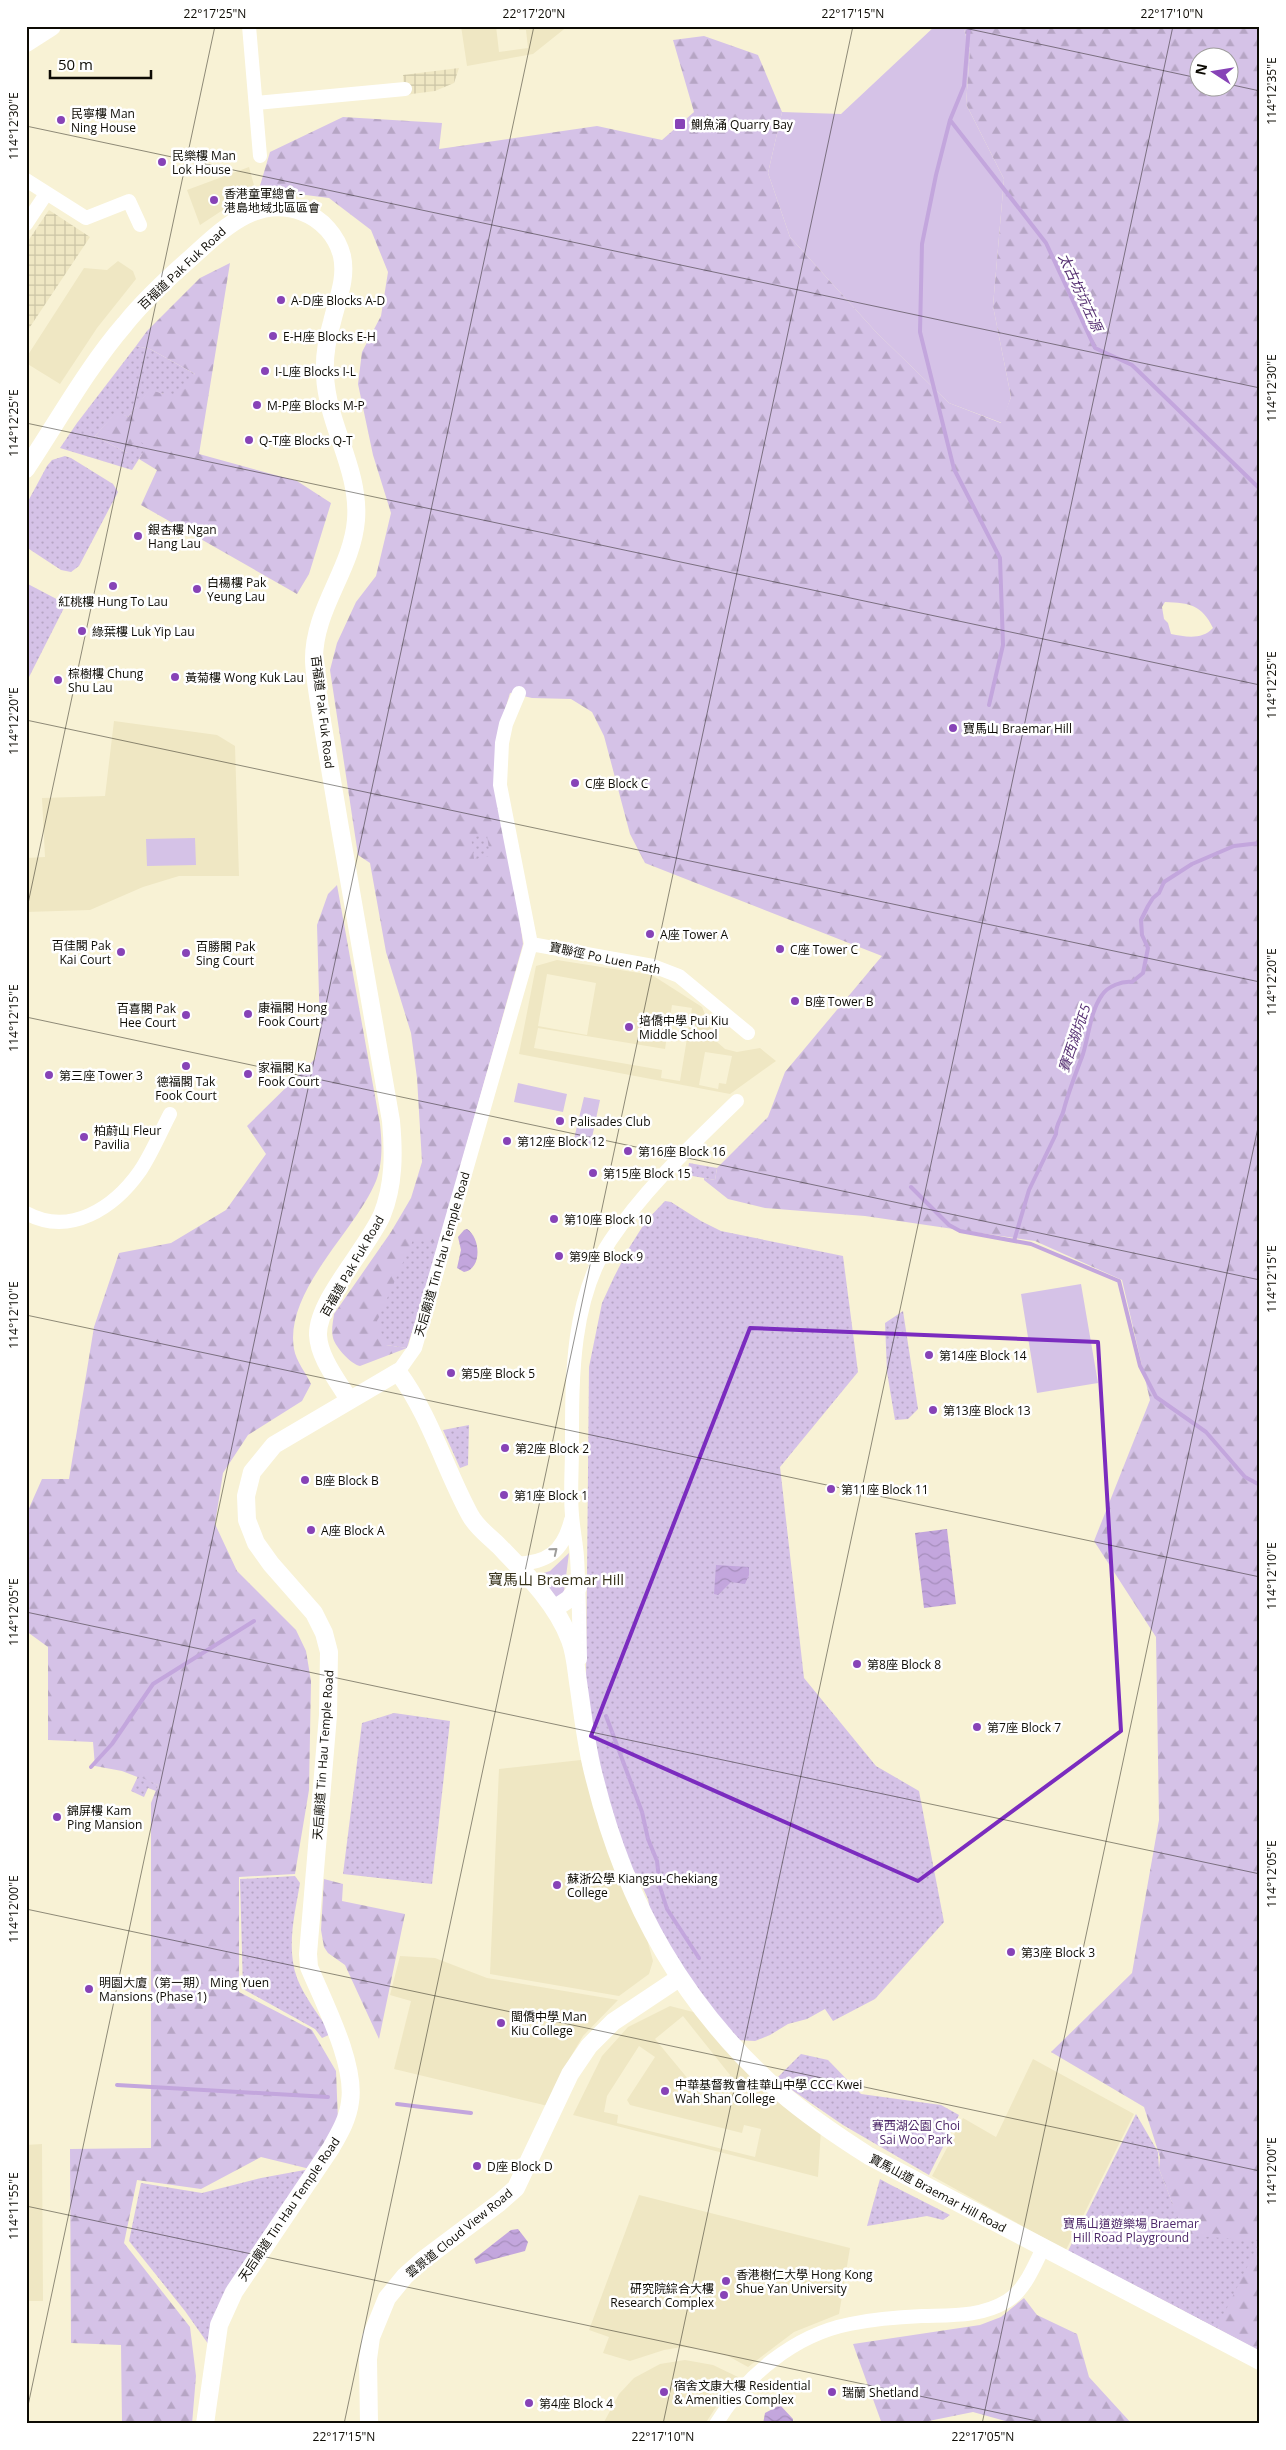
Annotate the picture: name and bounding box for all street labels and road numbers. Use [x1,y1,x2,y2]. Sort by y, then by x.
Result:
street label: 百福道 Pak Fuk Road [134,223,230,313]
street label: 百福道 Pak Fuk Road [308,654,338,770]
street label: 寶聯徑 Po Luen Path [548,938,662,978]
street label: 天后廟道 Tin Hau Temple Road [410,1170,474,1338]
street label: 百福道 Pak Fuk Road [316,1212,388,1320]
street label: 天后廟道 Tin Hau Temple Road [309,1669,337,1841]
street label: 天后廟道 Tin Hau Temple Road [234,2134,344,2284]
street label: 寶馬山道 Braemar Hill Road [867,2150,1009,2236]
street label: 雲景道 Cloud View Road [402,2185,516,2281]

